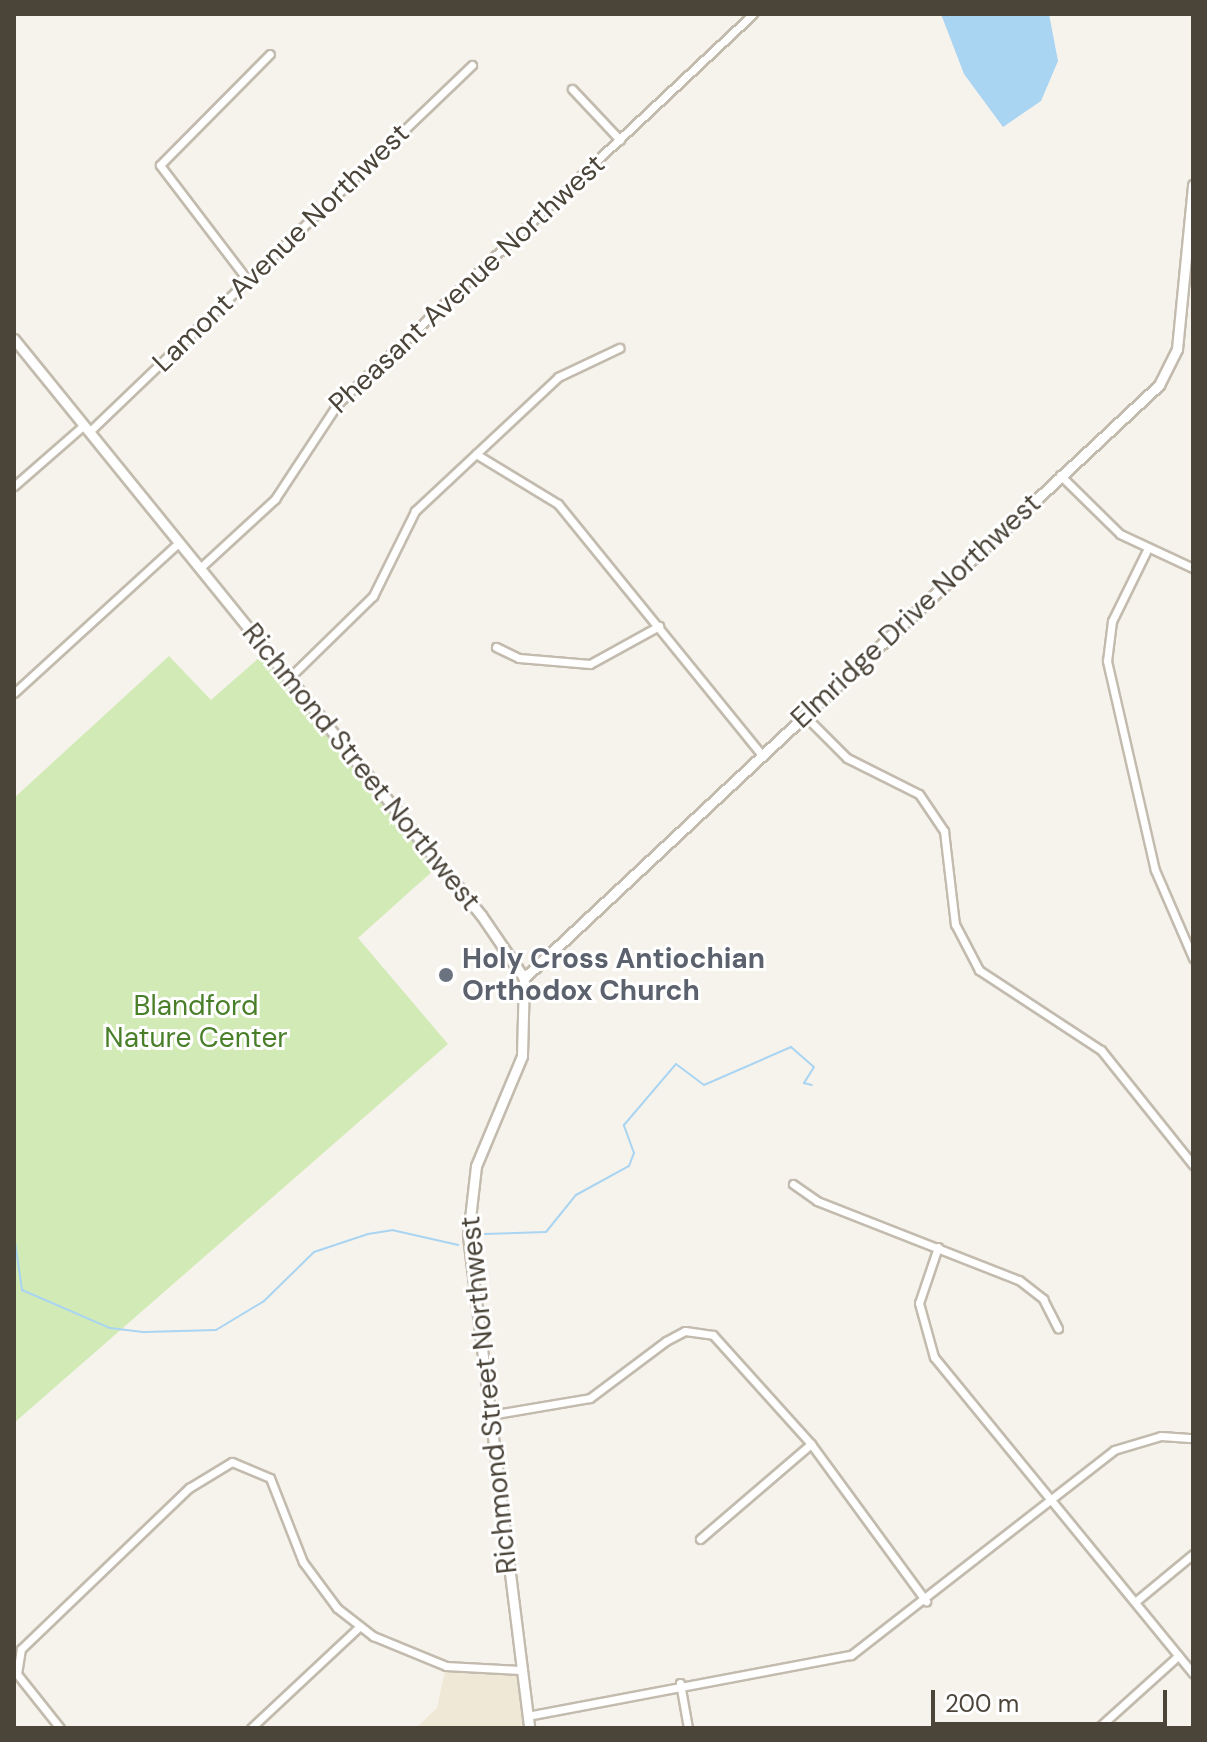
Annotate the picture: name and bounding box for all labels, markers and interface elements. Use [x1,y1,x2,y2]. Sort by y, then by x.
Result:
street label: Lamont Avenue Northwest [146,117,416,379]
street label: Pheasant Avenue Northwest [322,147,612,421]
street label: Elmridge Drive Northwest [784,487,1048,735]
street label: Richmond Street Northwest [235,617,487,917]
place label: Holy Cross Antiochian Orthodox Church [462,942,765,1008]
marker: Holy Cross Antiochian Orthodox Church [437,966,455,984]
park label: Blandford Nature Center [104,989,288,1055]
street label: Richmond Street Northwest [454,1215,524,1575]
scale bar [935,1674,1171,1724]
text: 200 m [945,1688,1019,1719]

